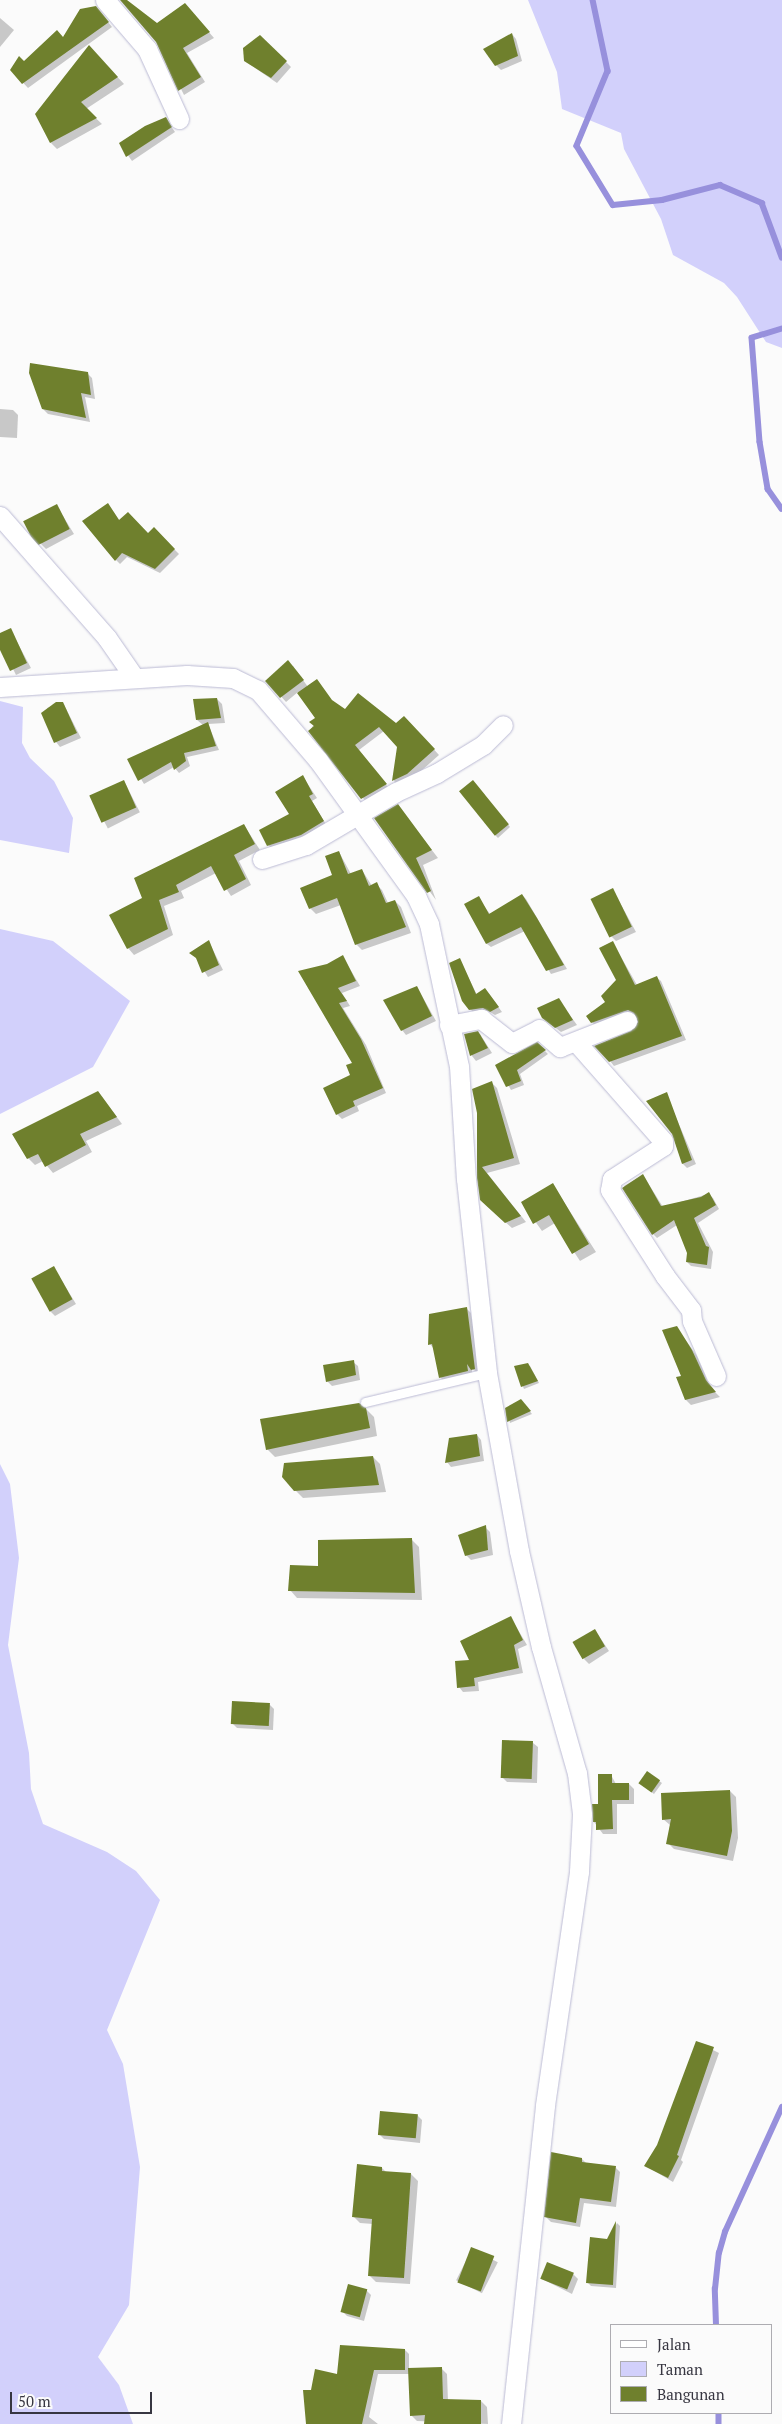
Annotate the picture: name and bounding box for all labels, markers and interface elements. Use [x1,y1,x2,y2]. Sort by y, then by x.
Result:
legend [610,2324,772,2414]
text: Jalan [657,2334,691,2354]
text: Taman [657,2359,703,2379]
scale bar [12,2382,155,2414]
text: Bangunan [657,2384,725,2404]
text: 50 m [18,2391,51,2411]

